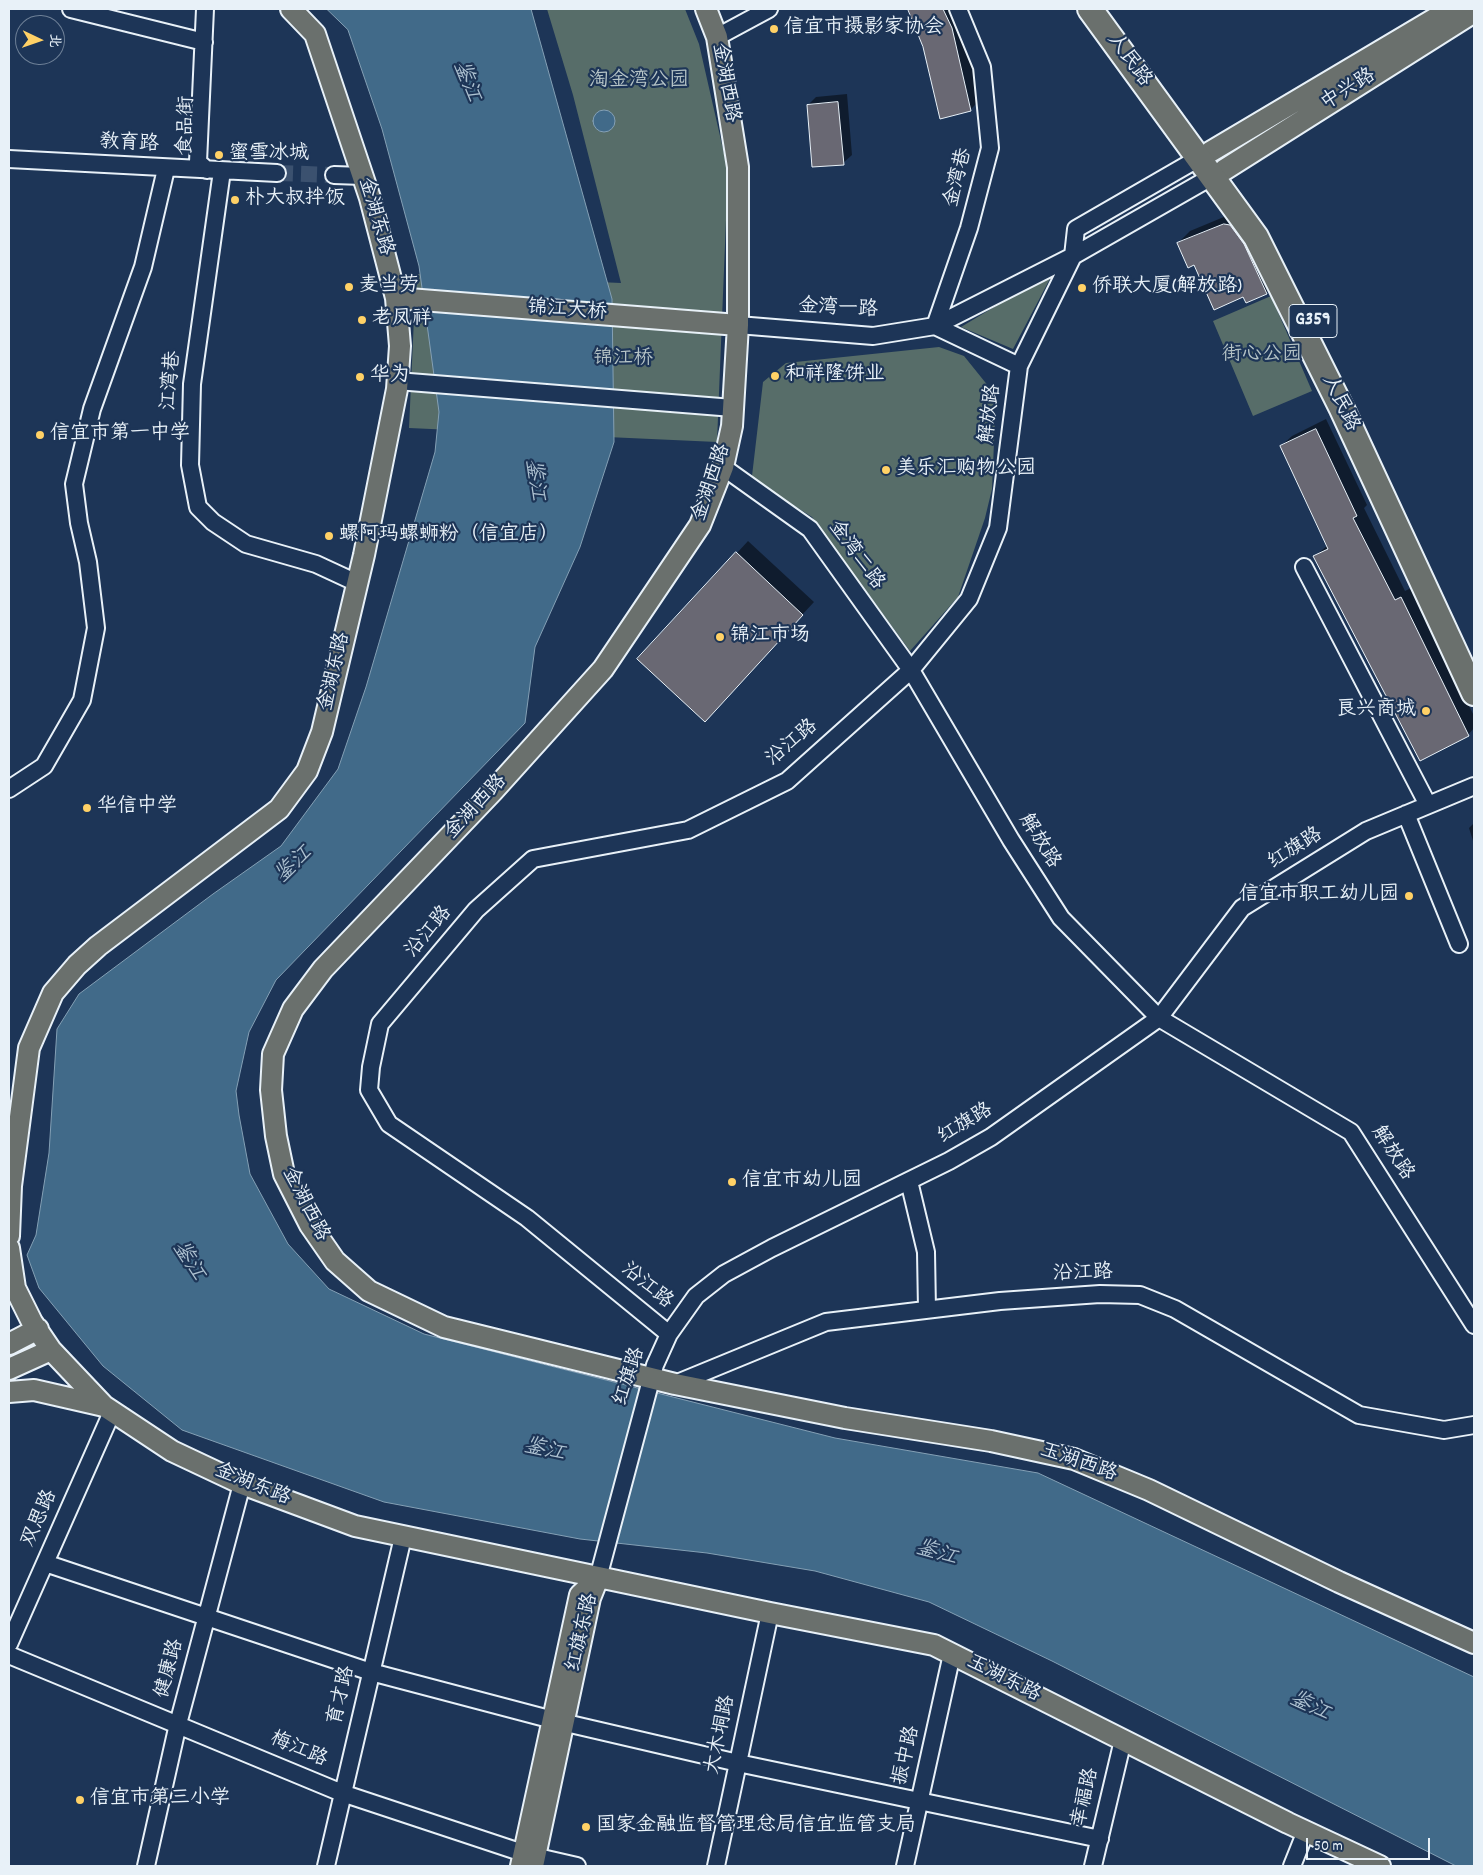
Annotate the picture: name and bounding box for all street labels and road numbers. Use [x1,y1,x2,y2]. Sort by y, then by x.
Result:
street label: 人民路 [1101,30,1155,92]
street label: 金湖西路 [705,42,743,124]
street label: 中兴路 [1317,65,1381,117]
street label: 食品街 [175,96,201,156]
street label: 教育路 [98,131,160,159]
street label: 金湾巷 [941,146,979,210]
street label: 金湖东路 [351,175,397,259]
street label: 金湾一路 [797,296,879,324]
street label: 锦江大桥 [526,297,608,327]
road number: G359 [1289,304,1337,338]
street label: 江湾巷 [158,350,188,412]
street label: 人民路 [1315,372,1363,436]
street label: 解放路 [976,383,1008,445]
street label: 金湖西路 [689,441,737,525]
street label: 金湾二路 [822,517,888,595]
street label: 金湖东路 [315,630,357,714]
street label: 沿江路 [762,716,824,772]
street label: 金湖西路 [441,771,513,845]
street label: 解放路 [1012,810,1064,874]
street label: 红旗路 [1264,824,1328,876]
street label: 沿江路 [402,902,458,964]
street label: 红旗路 [934,1099,998,1151]
street label: 解放路 [1365,1122,1417,1186]
street label: 金湖西路 [275,1164,333,1246]
street label: 沿江路 [615,1259,677,1315]
street label: 沿江路 [1053,1262,1113,1288]
street label: 红旗路 [610,1345,652,1409]
street label: 玉湖西路 [1036,1440,1120,1488]
street label: 金湖东路 [210,1460,294,1512]
street label: 双思路 [18,1487,64,1551]
street label: 红旗东路 [563,1591,605,1675]
street label: 健康路 [152,1637,190,1701]
street label: 玉湖东路 [962,1651,1044,1709]
street label: 育才路 [325,1664,361,1728]
street label: 大木垌路 [702,1693,742,1777]
street label: 振中路 [890,1724,926,1788]
street label: 梅江路 [266,1728,330,1774]
street label: 幸福路 [1069,1766,1105,1830]

